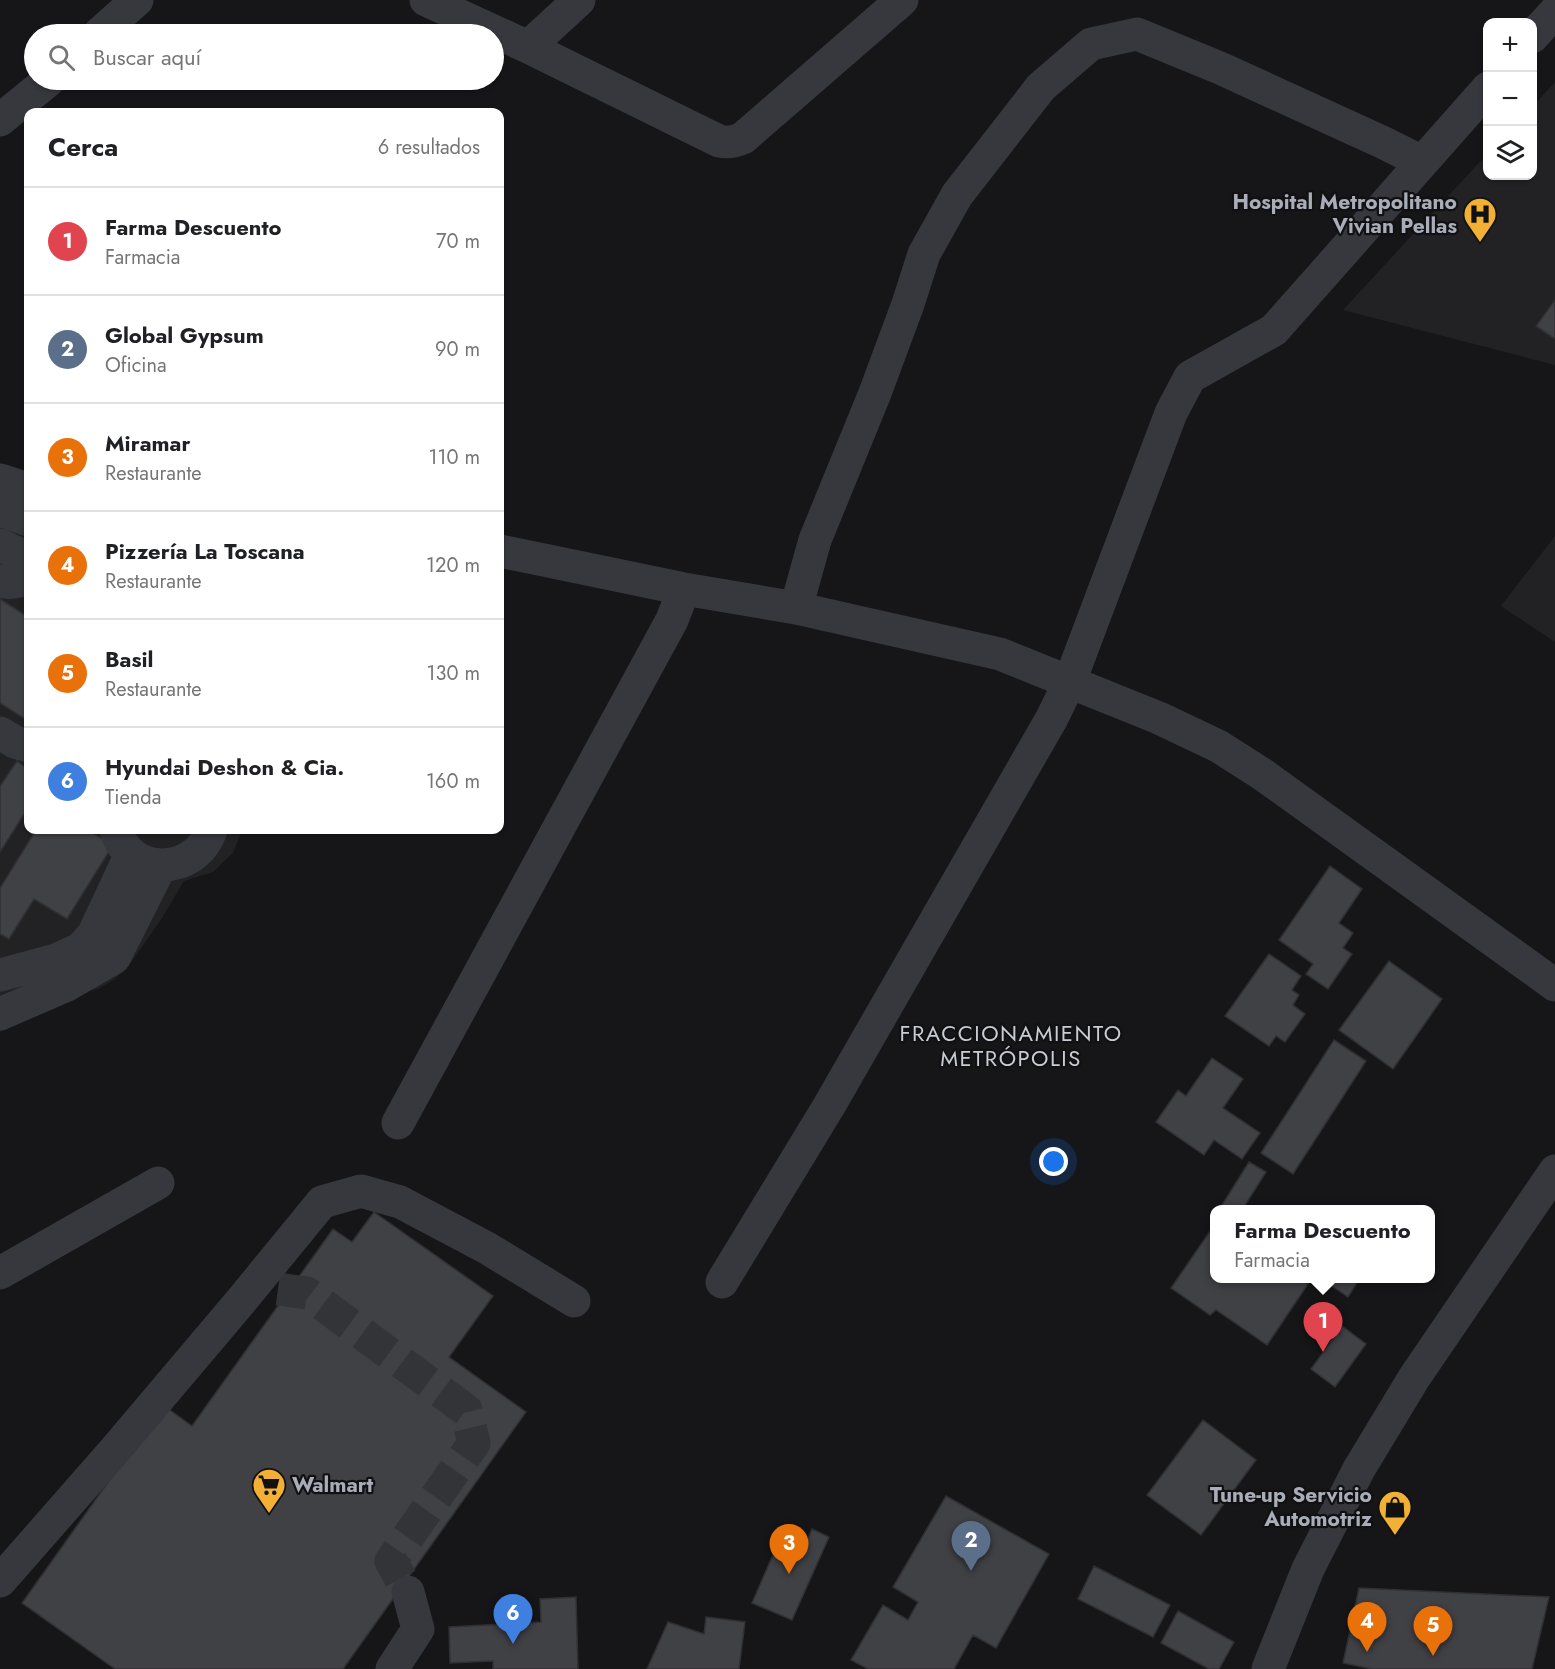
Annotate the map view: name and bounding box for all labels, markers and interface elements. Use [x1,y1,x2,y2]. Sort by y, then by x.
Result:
map controls [1483,18,1537,180]
button: + [1483,18,1537,72]
search box [24,24,504,90]
icon: search [45,41,78,74]
text: Buscar aquí [93,41,201,73]
button: − [1483,72,1537,126]
button: layers [1483,126,1537,180]
text: Cerca [48,128,118,166]
text: 6 resultados [378,133,480,162]
place label: Hospital Metropolitano Vivian Pellas [1232,187,1457,241]
hospital icon: Hospital Metropolitano Vivian Pellas [1462,196,1498,243]
text: Farma Descuento [105,211,281,243]
text: 1 [62,227,73,256]
text: 70 m [436,227,480,256]
text: Farmacia [105,243,180,272]
text: Global Gypsum [105,319,264,351]
text: 2 [61,335,74,364]
text: 90 m [435,335,480,364]
text: Oficina [105,351,167,380]
text: Miramar [105,427,191,459]
text: 3 [61,443,74,472]
text: 110 m [428,443,480,472]
text: Restaurante [105,459,202,488]
text: Pizzería La Toscana [105,535,305,567]
text: 4 [61,551,74,580]
text: 120 m [426,551,480,580]
text: Restaurante [105,567,202,596]
text: Basil [105,643,154,675]
text: 5 [61,659,74,688]
text: 130 m [426,659,480,688]
text: Restaurante [105,675,202,704]
text: Hyundai Deshon & Cia. [105,751,344,783]
text: 6 [61,767,74,796]
text: 160 m [426,767,480,796]
text: Tienda [105,783,161,812]
district label: FRACCIONAMIENTO METRÓPOLIS [899,1017,1123,1074]
your location [1039,1147,1068,1176]
popup [1210,1205,1435,1283]
text: Farma Descuento [1234,1214,1411,1246]
text: Farmacia [1234,1246,1310,1275]
pin: 1 [1304,1302,1342,1352]
supermarket icon: Walmart [251,1467,287,1514]
place label: Walmart [292,1470,373,1500]
place label: Tune-up Servicio Automotriz [1210,1480,1372,1534]
shop icon: Tune-up Servicio Automotriz [1377,1489,1413,1536]
pin: 2 [952,1522,990,1571]
pin: 3 [770,1524,808,1574]
pin: 6 [494,1594,532,1644]
pin: 4 [1348,1602,1386,1652]
pin: 5 [1414,1606,1452,1656]

